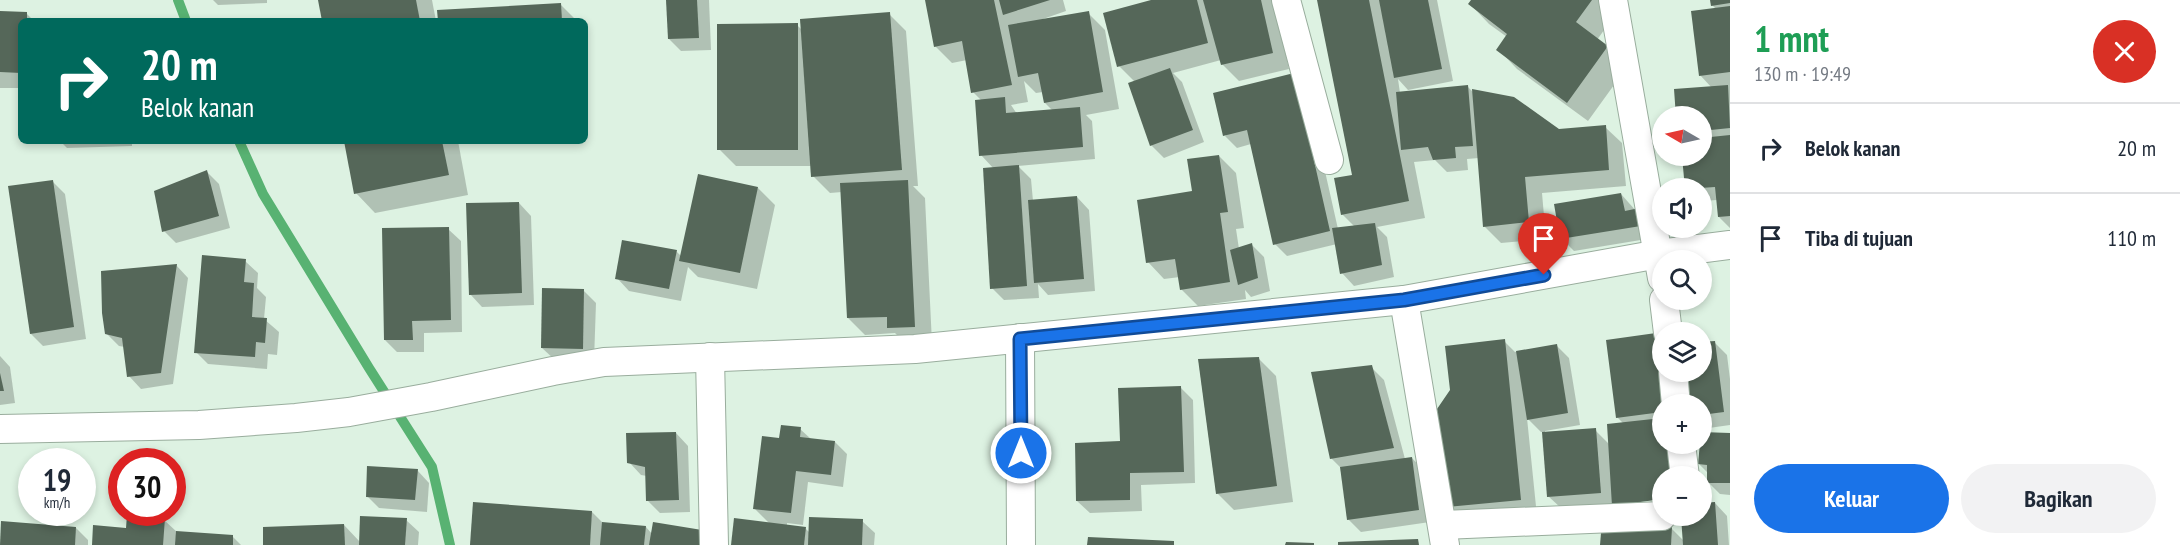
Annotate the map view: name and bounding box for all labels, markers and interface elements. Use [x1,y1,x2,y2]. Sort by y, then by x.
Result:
text: 1 mnt [1754,15,1829,62]
button: close [2093,20,2156,83]
text: 20 m [141,37,218,92]
icon: right [42,42,120,120]
text: 130 m · 19:49 [1754,61,1851,87]
text: Belok kanan [141,90,254,124]
north arrow [1652,106,1712,166]
map controls [1652,106,1712,526]
icon: right [1754,132,1787,165]
text: Belok kanan [1805,134,1900,162]
text: 20 m [2117,134,2156,162]
button: sound [1652,178,1712,238]
pin [1518,213,1569,275]
icon: arrive [1527,222,1560,255]
icon: arrive [1754,222,1787,255]
text: Tiba di tujuan [1805,224,1913,252]
text: 110 m [2107,224,2156,252]
button: search [1652,250,1712,310]
button: layers [1652,322,1712,382]
button: + [1652,394,1712,454]
position arrow [989,421,1053,485]
speed limit sign: 30 [108,448,186,526]
text: 19 [43,460,71,499]
button: Keluar [1754,464,1949,533]
button: Bagikan [1961,464,2156,533]
button: − [1652,466,1712,526]
text: km/h [44,493,70,512]

